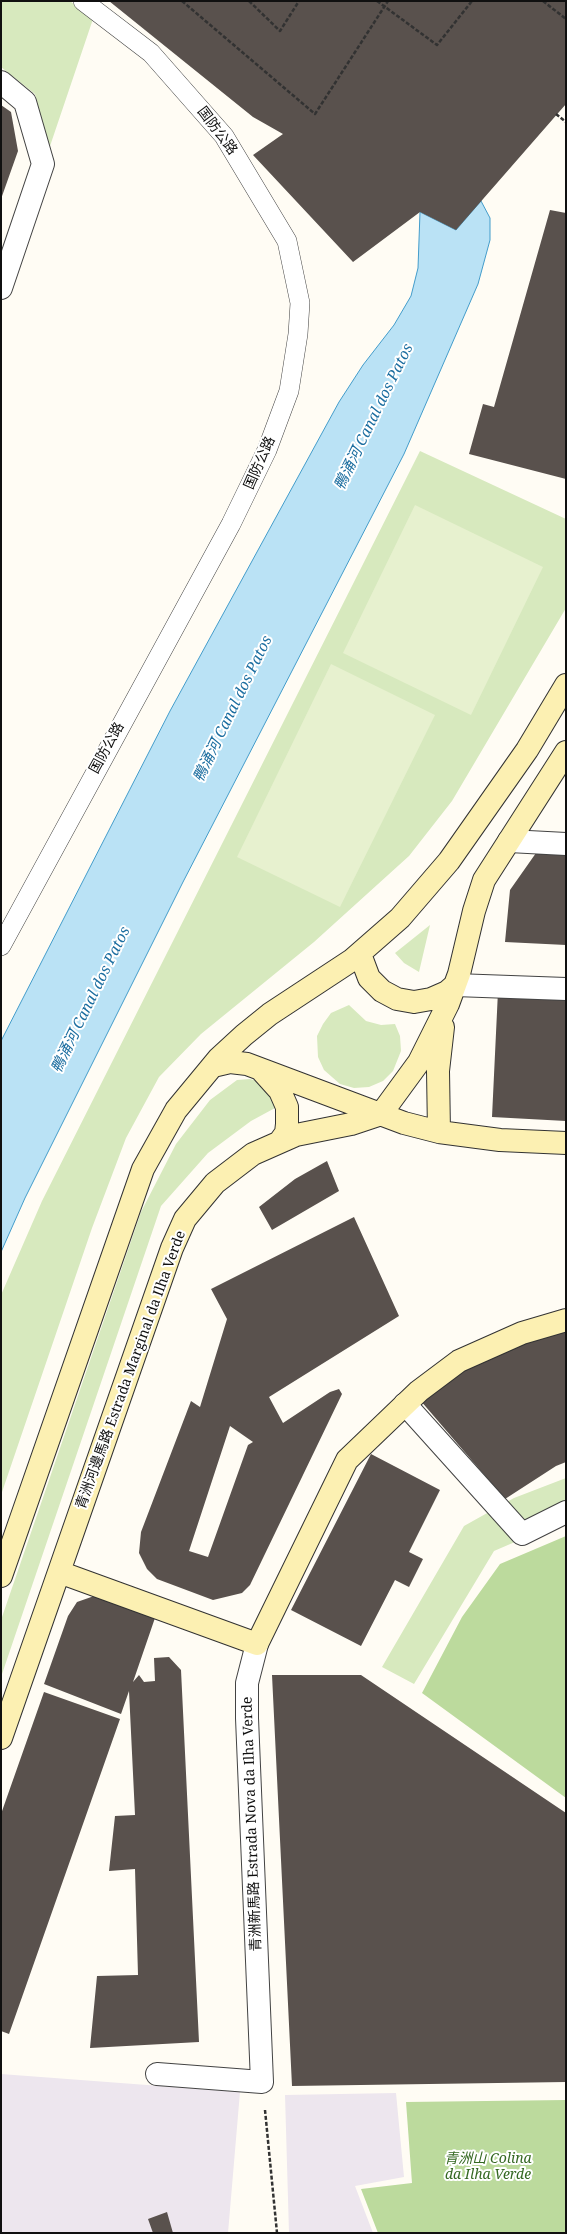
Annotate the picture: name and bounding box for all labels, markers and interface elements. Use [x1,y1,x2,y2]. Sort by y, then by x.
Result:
street label: 国防公路 [193,104,241,158]
water label: 鴨涌河 Canal dos Patos [331,341,417,493]
street label: 国防公路 [241,434,279,492]
water label: 鴨涌河 Canal dos Patos [190,633,276,785]
street label: 国防公路 [86,719,128,777]
water label: 鴨涌河 Canal dos Patos [48,924,134,1076]
street label: 青洲河邊馬路 Estrada Marginal da Ilha Verde [73,1228,189,1512]
street label: 青洲新馬路 Estrada Nova da Ilha Verde [239,1696,265,1952]
park label: 青洲山 Colina da Ilha Verde [444,2151,532,2184]

